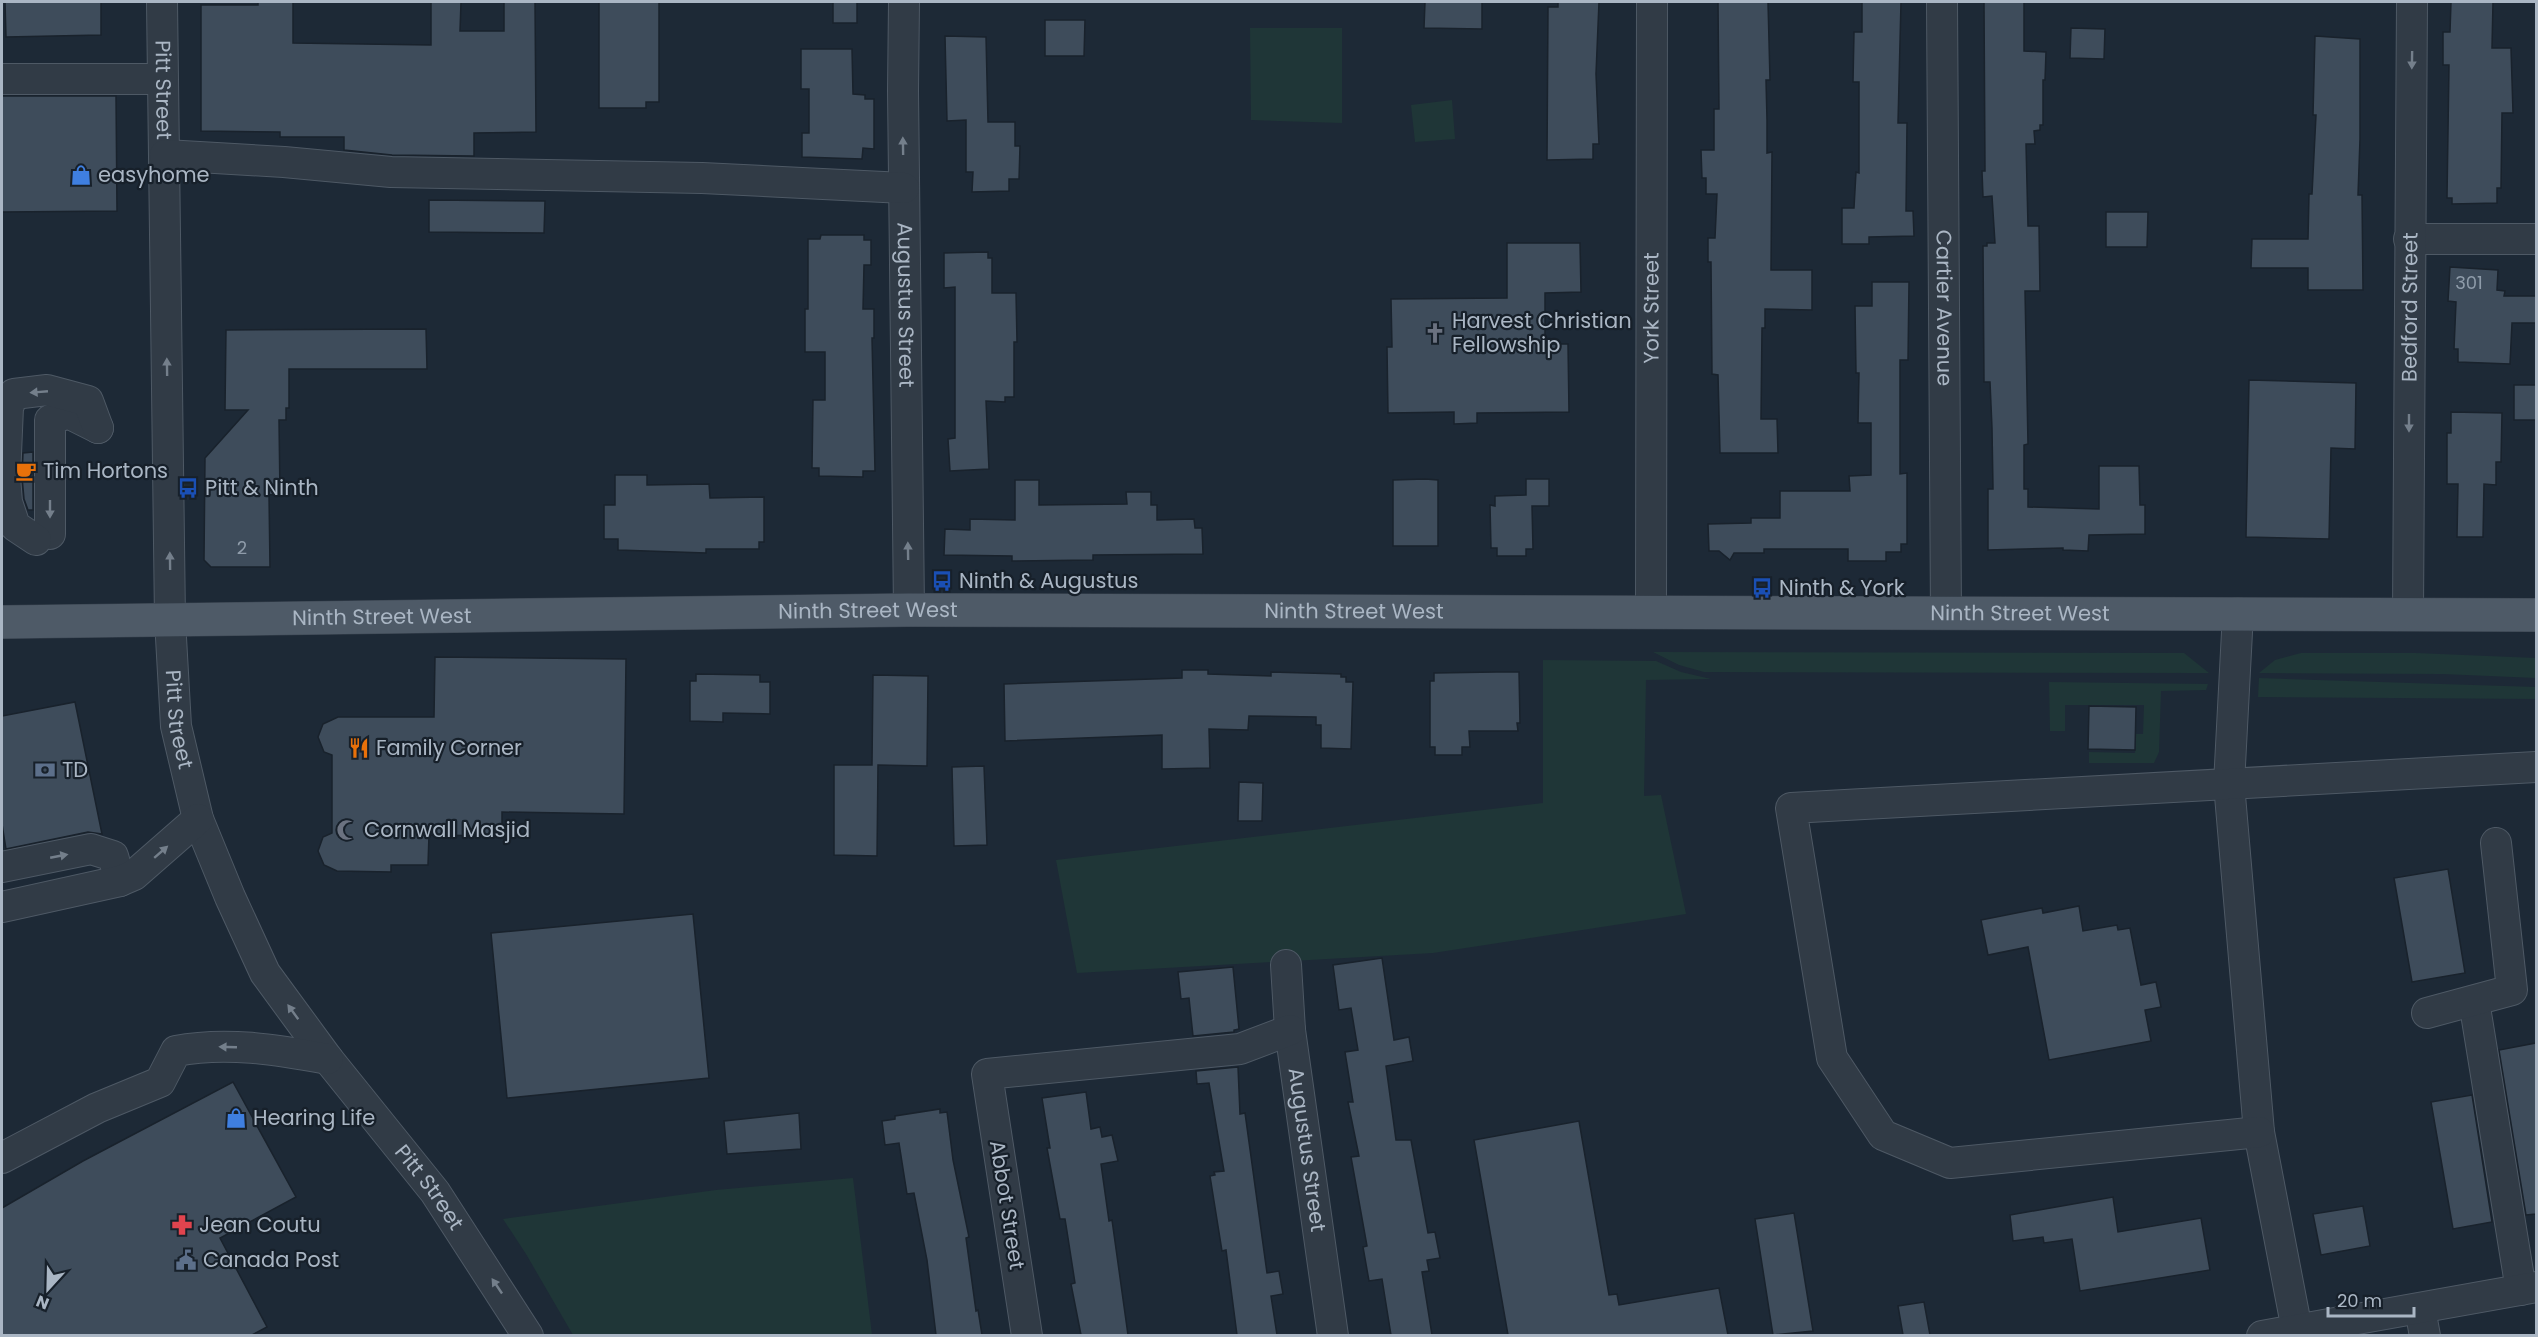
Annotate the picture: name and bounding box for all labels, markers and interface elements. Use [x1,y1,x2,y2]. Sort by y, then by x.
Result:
street label: Pitt Street [148,40,179,140]
one-way arrow [2407,50,2417,69]
one-way arrow [898,137,908,156]
place label: easyhome [98,160,210,189]
shop icon: easyhome [69,163,93,187]
street label: Augustus Street [891,222,921,388]
street label: Cartier Avenue [1929,230,1960,386]
street label: Bedford Street [2395,232,2424,382]
street label: York Street [1636,252,1666,364]
house number: 301 [2455,270,2483,295]
place label: Harvest Christian Fellowship [1452,306,1632,359]
church icon: Harvest Christian Fellowship [1423,321,1447,345]
one-way arrow [162,357,172,376]
one-way arrow [29,387,48,396]
one-way arrow [2404,414,2414,433]
place label: Tim Hortons [43,456,168,485]
cafe icon: Tim Hortons [14,459,38,483]
place label: Pitt & Ninth [205,473,319,502]
bus stop icon: Pitt & Ninth [176,476,200,500]
one-way arrow [45,500,55,519]
house number: 2 [237,535,247,560]
one-way arrow [903,542,913,561]
one-way arrow [165,552,174,571]
place label: Ninth & Augustus [959,566,1138,595]
bus stop icon: Ninth & Augustus [930,569,954,593]
place label: Ninth & York [1779,573,1905,602]
bus stop icon: Ninth & York [1750,576,1774,600]
street label: Ninth Street West [778,595,958,626]
street label: Ninth Street West [1264,596,1444,626]
street label: Ninth Street West [1930,598,2110,628]
street label: Ninth Street West [292,601,472,632]
street label: Pitt Street [159,669,201,772]
place label: Family Corner [376,733,522,762]
restaurant icon: Family Corner [347,736,371,760]
place label: TD [62,755,88,784]
bank icon: TD [33,758,57,782]
place label: Cornwall Masjid [364,815,530,844]
mosque icon: Cornwall Masjid [335,818,359,842]
one-way arrow [153,845,168,858]
one-way arrow [50,850,68,860]
one-way arrow [287,1004,299,1020]
one-way arrow [219,1042,238,1051]
street label: Augustus Street [1281,1066,1333,1234]
place label: Hearing Life [253,1103,375,1132]
shop icon: Hearing Life [224,1106,248,1130]
street label: Pitt Street [388,1138,471,1236]
street label: Abbot Street [983,1138,1032,1272]
place label: Jean Coutu [199,1210,321,1239]
pharmacy icon: Jean Coutu [170,1213,194,1237]
place label: Canada Post [203,1245,339,1274]
public building icon: Canada Post [174,1248,198,1272]
north arrow [18,1259,78,1319]
one-way arrow [492,1278,503,1294]
scale bar [2328,1280,2414,1318]
text: 20 m [2337,1288,2382,1313]
text: N [33,1290,52,1315]

